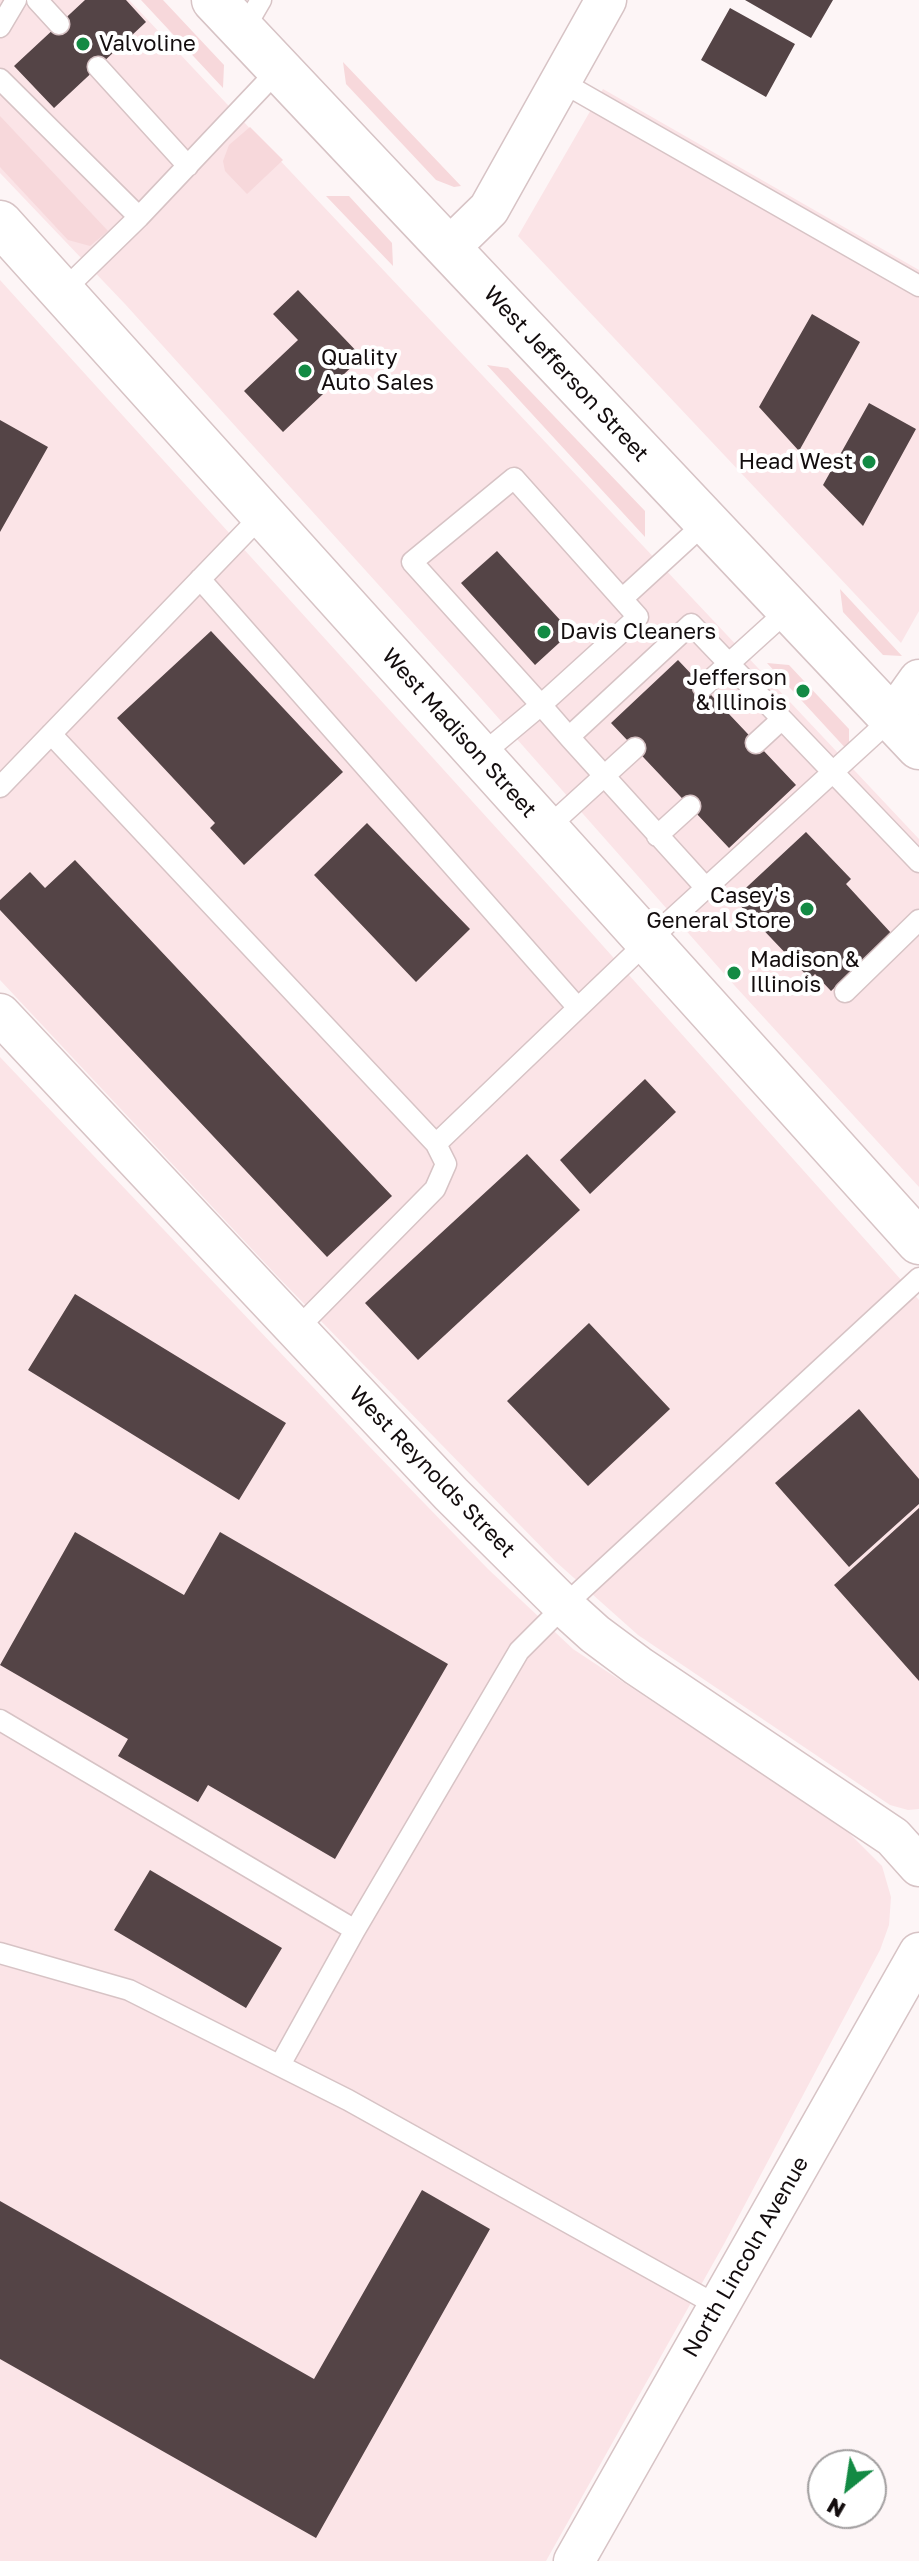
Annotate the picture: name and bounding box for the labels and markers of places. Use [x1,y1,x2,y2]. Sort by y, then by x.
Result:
place label: Valvoline [99,31,196,57]
marker: Valvoline [74,35,92,53]
place label: Quality Auto Sales [321,345,434,396]
marker: Quality Auto Sales [296,362,314,380]
place label: Head West [739,449,853,475]
marker: Head West [860,453,878,471]
place label: Davis Cleaners [560,619,716,645]
marker: Davis Cleaners [535,623,553,641]
place label: Jefferson & Illinois [686,665,787,716]
marker: Jefferson & Illinois [794,682,812,700]
place label: Casey's General Store [646,883,791,934]
marker: Casey's General Store [798,900,816,918]
place label: Madison & Illinois [750,947,859,998]
marker: Madison & Illinois [725,964,743,982]

